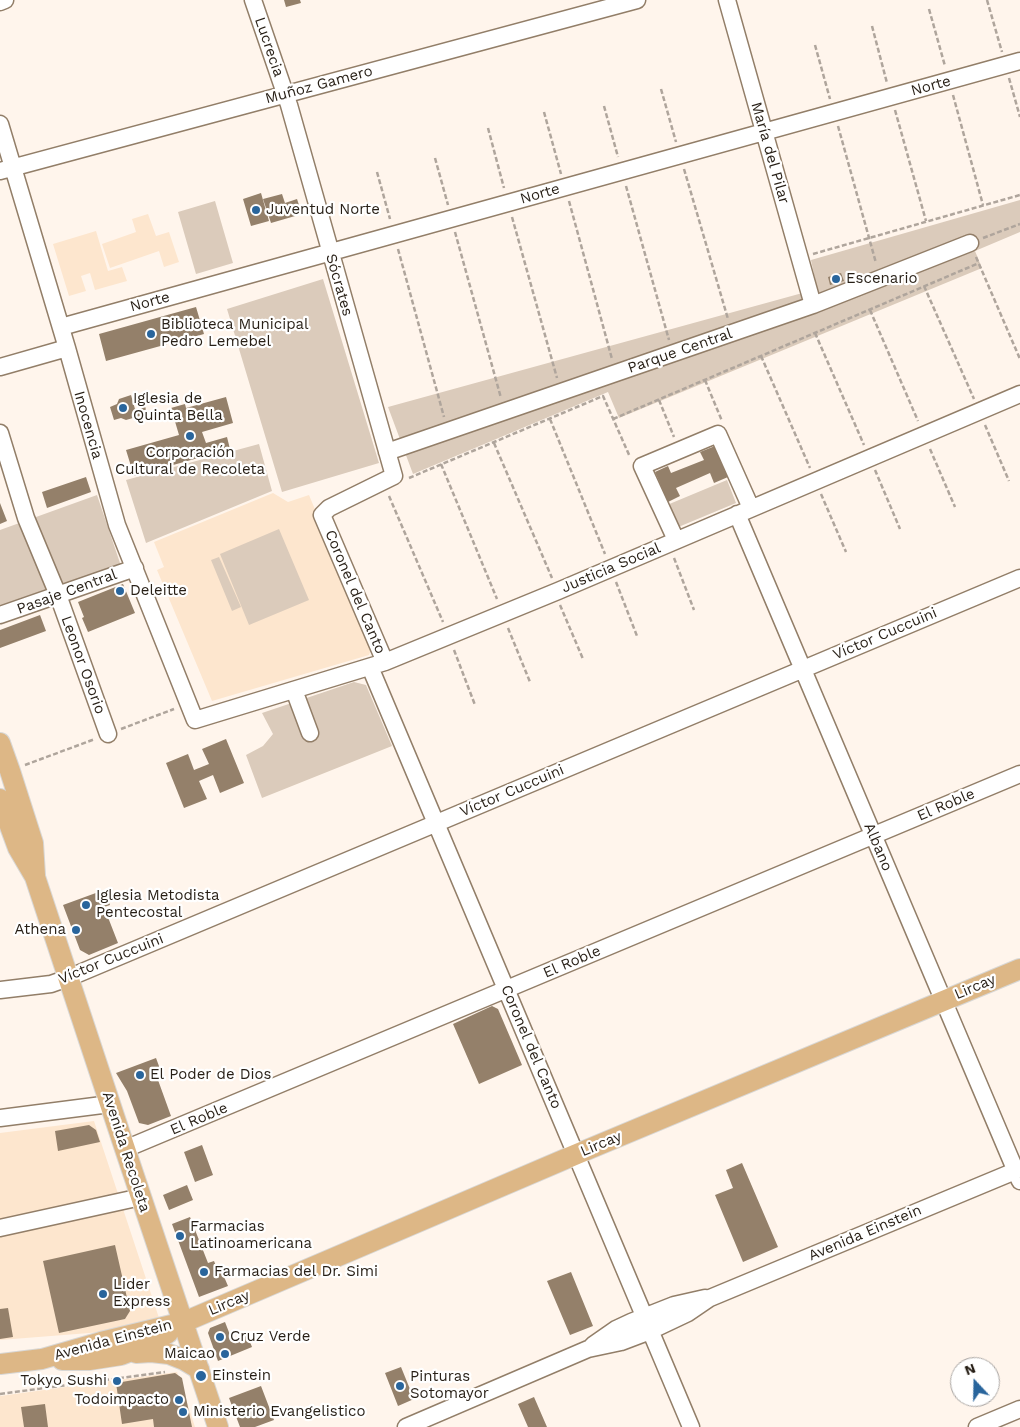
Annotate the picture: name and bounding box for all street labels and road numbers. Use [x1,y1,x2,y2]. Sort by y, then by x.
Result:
street label: Lucrecia [250,15,288,79]
street label: Muñoz Gamero [263,62,375,108]
street label: Norte [909,72,953,100]
street label: María del Pilar [747,100,793,206]
street label: Norte [518,180,562,208]
street label: Sócrates [322,252,356,318]
street label: Norte [128,288,172,316]
street label: Parque Central [625,325,735,377]
street label: Inocencia [70,389,106,461]
street label: Coronel del Canto [321,527,389,657]
street label: Justicia Social [559,539,663,597]
street label: Pasaje Central [14,566,120,618]
street label: Víctor Cuccuini [830,604,940,664]
street label: Leonor Osorio [57,613,109,717]
street label: Víctor Cuccuini [457,761,567,821]
street label: El Roble [915,785,977,825]
street label: Albano [860,820,896,874]
street label: Víctor Cuccuini [56,930,166,988]
street label: El Roble [541,942,603,982]
street label: Lircay [952,970,998,1004]
street label: Coronel del Canto [497,982,565,1112]
street label: Avenida Recoleta [98,1089,154,1215]
street label: El Roble [168,1099,230,1139]
street label: Lircay [578,1127,624,1161]
street label: Avenida Einstein [806,1201,924,1265]
street label: Lircay [206,1286,252,1320]
street label: Avenida Einstein [52,1316,174,1364]

